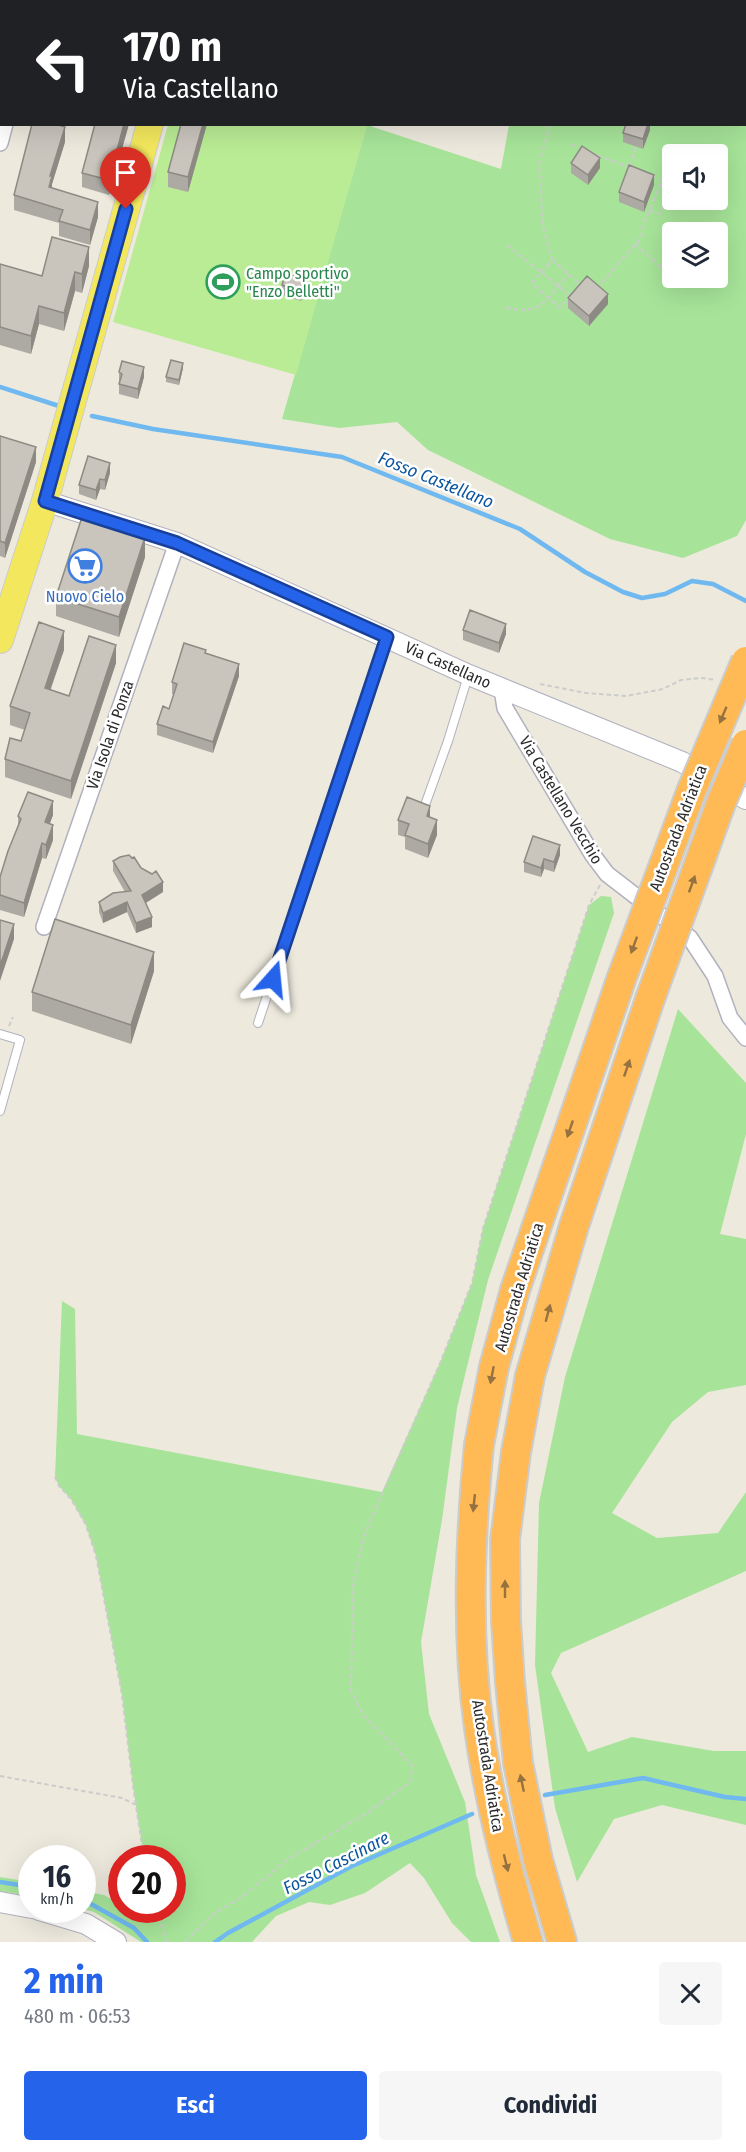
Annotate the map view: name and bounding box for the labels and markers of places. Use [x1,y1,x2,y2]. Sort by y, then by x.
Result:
pin [100,147,151,209]
sports icon: Campo sportivo "Enzo Belletti" [205,264,241,300]
place label: Campo sportivo "Enzo Belletti" [246,264,349,301]
supermarket icon: Nuovo Cielo [67,548,103,584]
place label: Nuovo Cielo [46,587,124,606]

